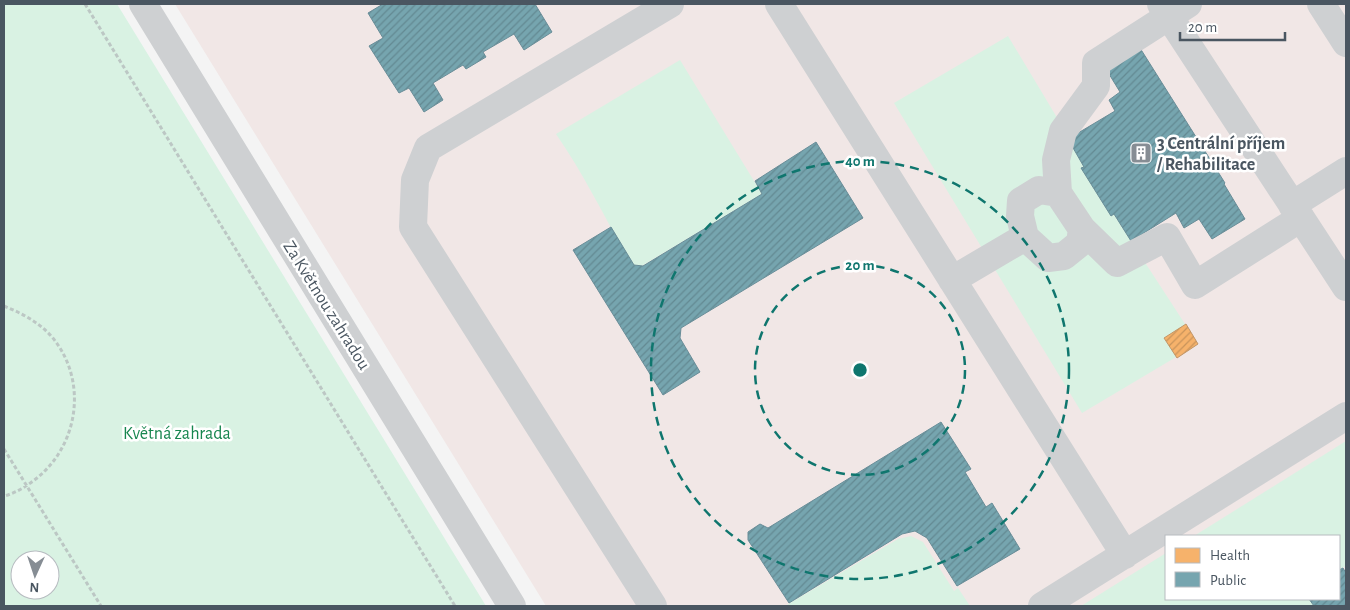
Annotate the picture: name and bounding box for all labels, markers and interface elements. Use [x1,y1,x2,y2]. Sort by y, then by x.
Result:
scale bar [1180,10,1285,42]
text: 20 m [1188,20,1217,35]
place label: 3 Centrální příjem / Rehabilitace [1156,135,1285,174]
building icon: 3 Centrální příjem / Rehabilitace [1129,141,1153,165]
text: 40 m [845,154,875,169]
street label: Za Květnou zahradou [279,238,373,373]
text: 20 m [845,258,875,273]
centre of rings [851,361,869,379]
park label: Květná zahrada [123,425,231,443]
legend [1165,535,1340,600]
text: Health [1210,548,1250,563]
north arrow [10,550,60,600]
text: Public [1210,573,1246,588]
text: N [29,580,40,594]

